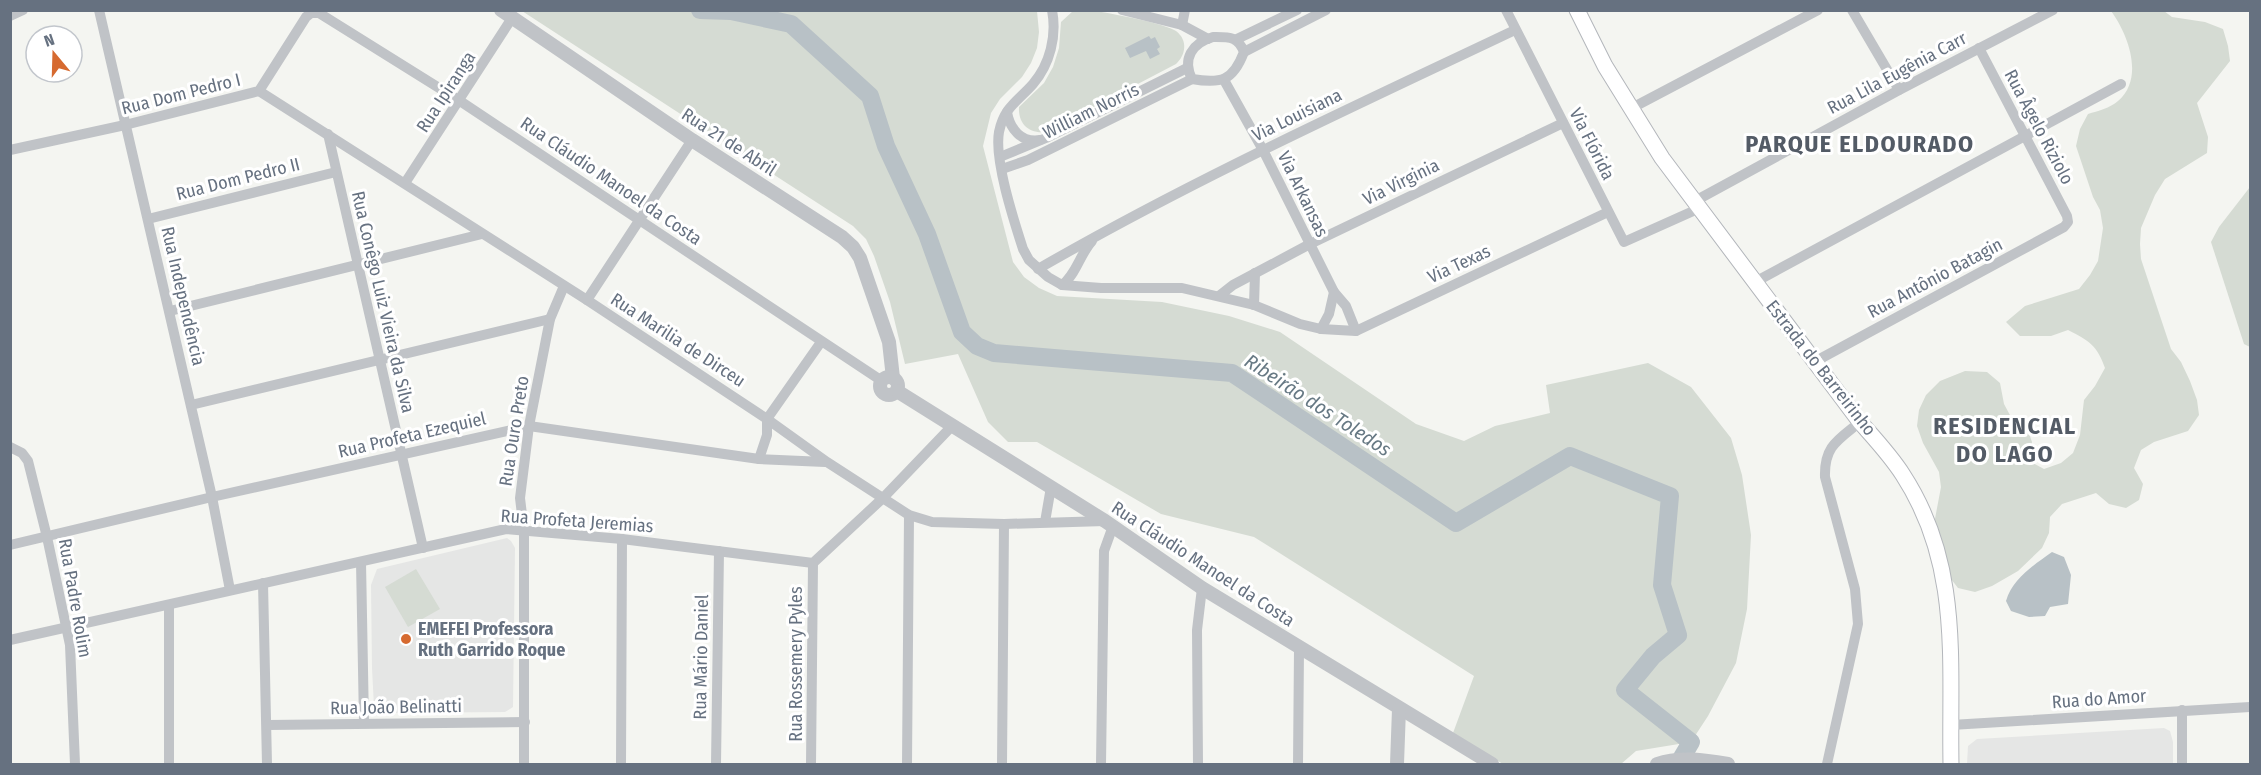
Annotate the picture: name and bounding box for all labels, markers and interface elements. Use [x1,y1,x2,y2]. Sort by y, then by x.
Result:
north arrow [24,24,84,84]
street label: Rua Lila Eugênia Carr [1824,27,1971,119]
text: N [42,30,57,51]
street label: Rua Ipiranga [412,47,480,137]
street label: Rua Âgelo Riziolo [2000,66,2078,188]
street label: Rua Dom Pedro I [119,69,243,119]
street label: William Norris [1039,78,1143,144]
street label: Via Louisiana [1249,84,1346,146]
street label: Rua 21 de Abril [678,103,781,181]
street label: Via Flórida [1565,104,1620,184]
street label: Rua Cláudio Manoel da Costa [516,112,706,250]
district label: PARQUE ELDOURADO [1745,130,1975,158]
street label: Via Arkansas [1273,147,1333,241]
street label: Rua Dom Pedro II [174,153,302,205]
street label: Via Virginia [1359,154,1443,210]
street label: Rua Conêgo Luiz Vieira da Silva [347,189,419,415]
street label: Rua Independência [156,224,210,368]
street label: Rua Antônio Batagin [1864,233,2006,323]
street label: Via Texas [1424,240,1494,288]
street label: Rua Marilia de Dirceu [606,288,750,392]
street label: Estrada do Barreirinho [1761,296,1881,440]
water label: Ribeirão dos Toledos [1240,349,1396,462]
street label: Rua Ouro Preto [494,374,534,488]
street label: Rua Profeta Ezequiel [336,407,488,463]
district label: RESIDENCIAL DO LAGO [1933,412,2077,468]
street label: Rua Cláudio Manoel da Costa [1107,497,1299,632]
street label: Rua Profeta Jeremias [500,505,654,537]
street label: Rua Padre Rolim [54,537,96,659]
street label: Rua Rossemery Pyles [785,586,807,742]
street label: Rua Mário Daniel [689,594,713,720]
place label: EMEFEI Professora Ruth Garrido Roque [418,618,565,661]
marker: EMEFEI Professora Ruth Garrido Roque [399,632,413,646]
street label: Rua do Amor [2051,685,2148,713]
street label: Rua João Belinatti [330,695,462,719]

